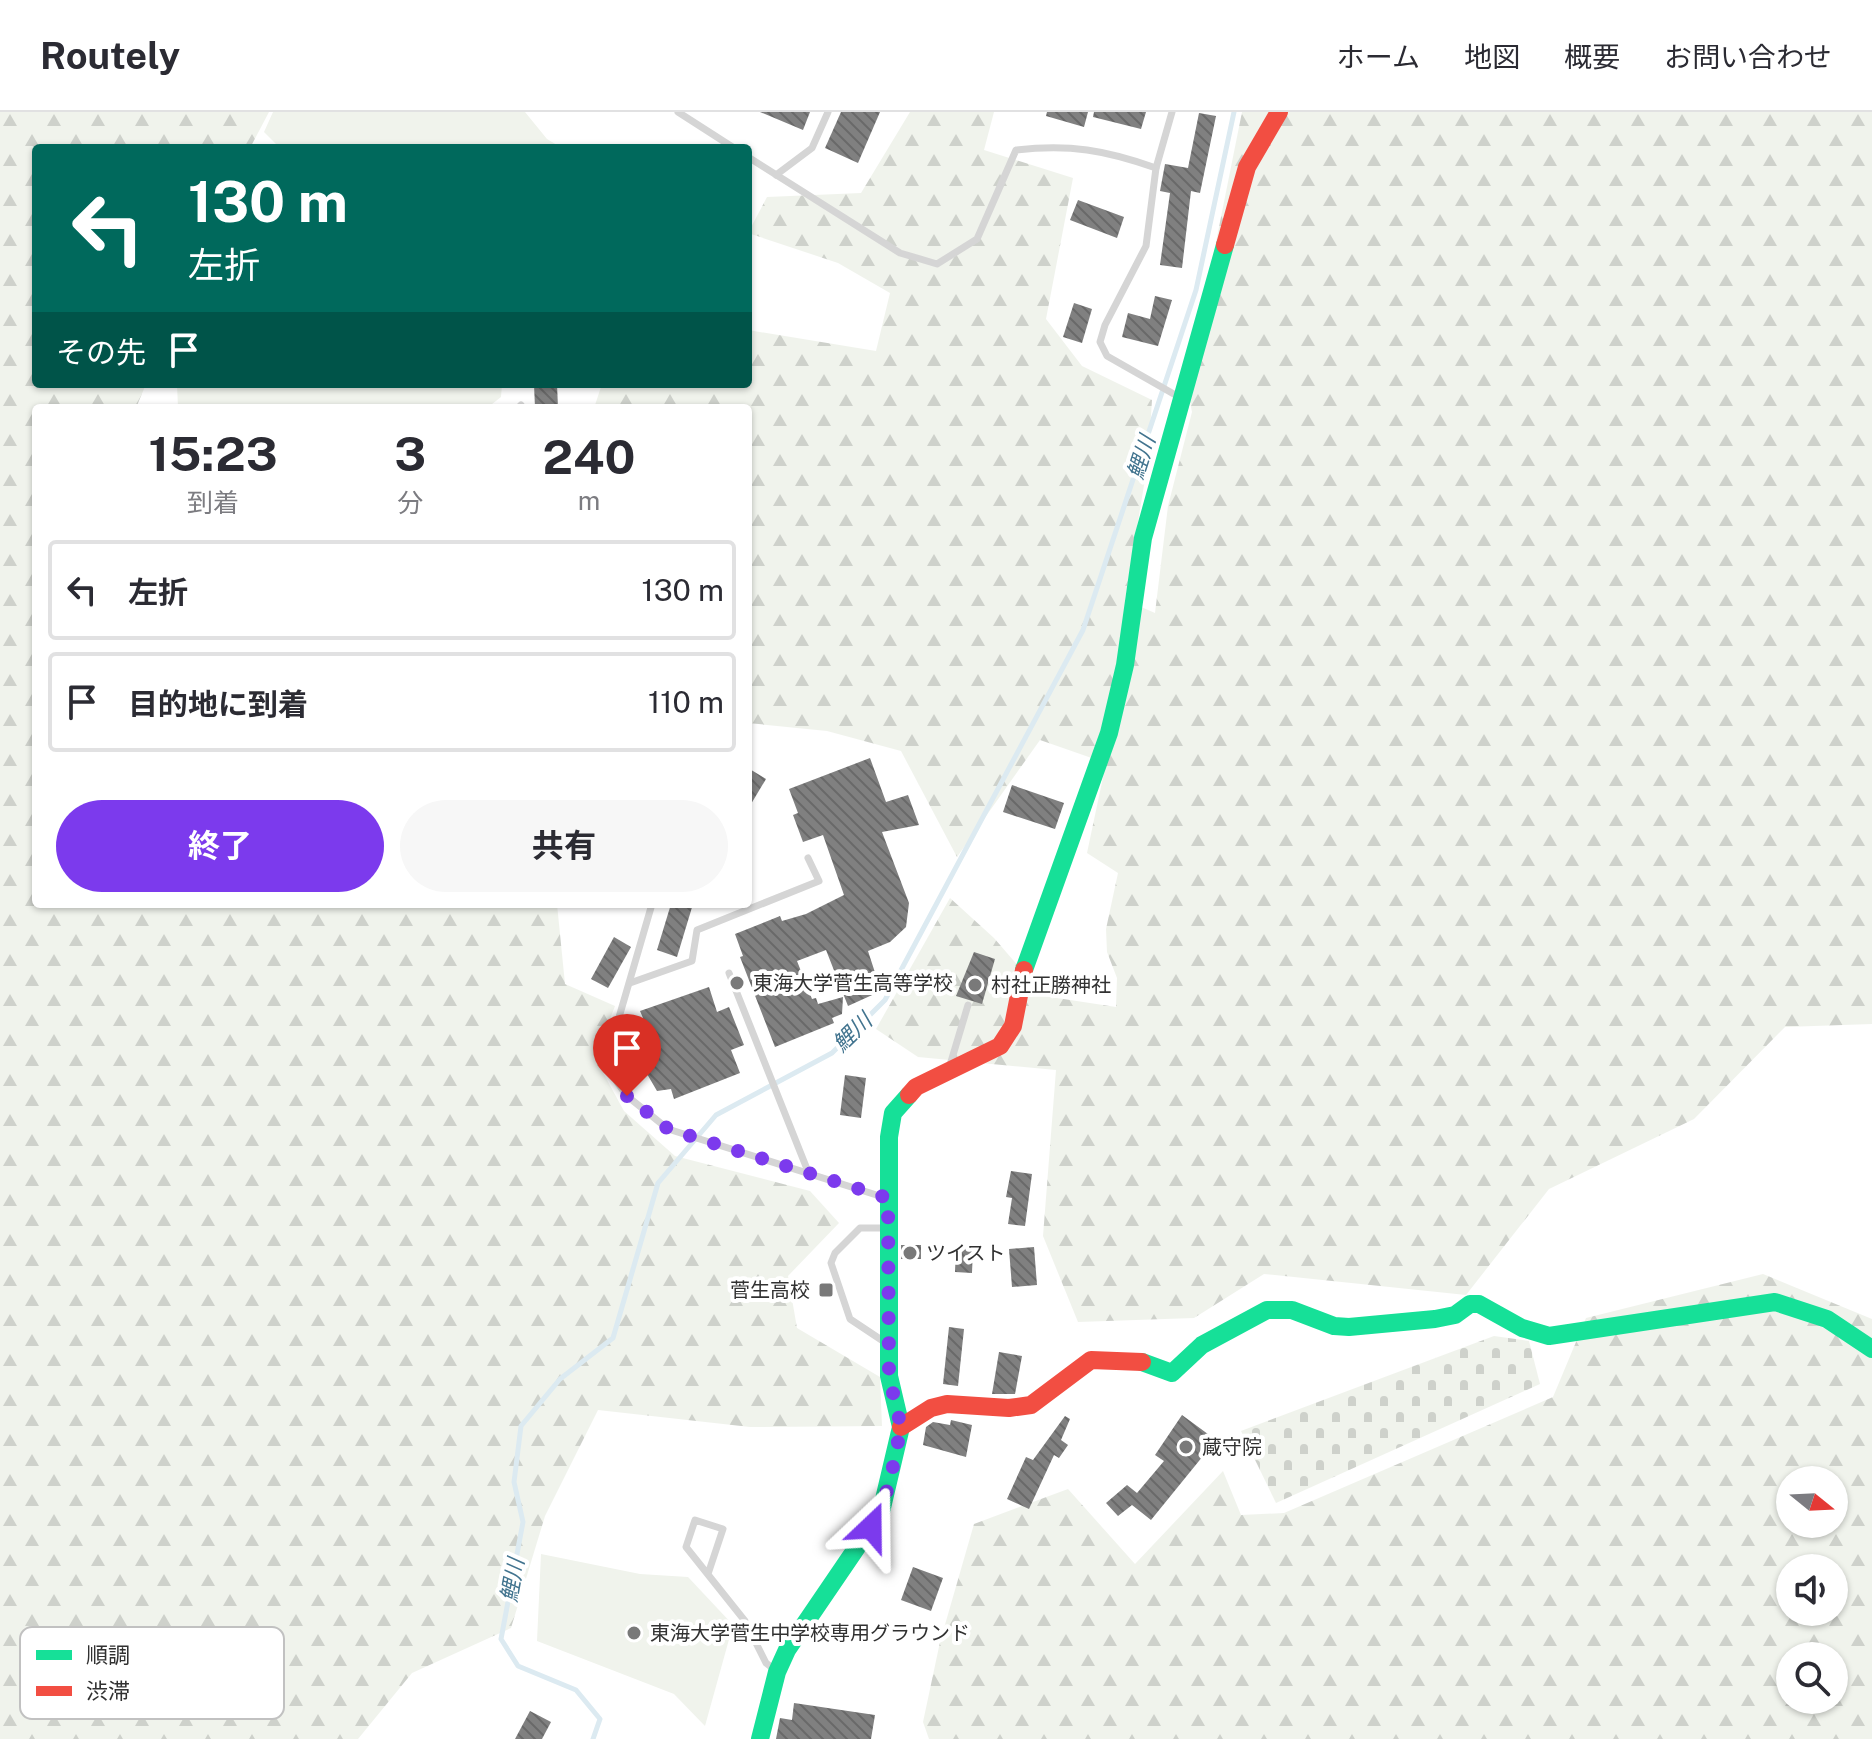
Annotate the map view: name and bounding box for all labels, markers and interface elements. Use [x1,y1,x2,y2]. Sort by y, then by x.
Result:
text: Routely [40,33,180,78]
text: ホーム [1337,40,1420,73]
text: 地図 [1464,40,1520,73]
text: 概要 [1564,40,1620,73]
text: お問い合わせ [1664,40,1832,73]
text: 130 m [188,169,348,235]
icon: left [56,176,160,280]
text: 左折 [188,244,260,286]
icon: arrive [162,328,206,372]
text: その先 [56,334,146,370]
text: 15:23 [148,425,278,482]
text: 3 [394,425,426,482]
text: 240 [543,428,635,485]
water label: 鯉川 [1122,430,1161,482]
text: m [578,485,600,516]
text: 到着 [187,487,239,518]
text: 分 [397,487,423,518]
icon: left [60,568,104,612]
text: 130 m [641,572,724,608]
text: 左折 [128,574,188,610]
icon: arrive [60,680,104,724]
text: 110 m [648,684,724,720]
text: 目的地に到着 [128,686,308,722]
button: 終了 [56,800,384,892]
button: 共有 [400,800,728,892]
place label: 東海大学菅生高等学校 [753,971,953,995]
place label: 村社正勝神社 [991,973,1111,997]
marker: 東海大学菅生高等学校 [728,974,746,992]
marker: 村社正勝神社 [966,976,984,994]
water label: 鯉川 [827,1006,878,1057]
pin [593,1014,661,1096]
icon: arrive [605,1026,649,1070]
place label: ツイスト [926,1241,1005,1265]
marker: ツイスト [901,1244,919,1262]
place label: 菅生高校 [730,1278,810,1302]
marker: 菅生高校 [817,1281,835,1299]
place label: 蔵守院 [1202,1435,1262,1459]
marker: 蔵守院 [1177,1438,1195,1456]
north arrow [1776,1466,1848,1538]
map controls [1776,1466,1848,1714]
position arrow [829,1485,913,1569]
water label: 鯉川 [495,1554,529,1604]
button: sound [1776,1554,1848,1626]
place label: 東海大学菅生中学校専用グラウンド [650,1621,970,1645]
marker: 東海大学菅生中学校専用グラウンド [625,1624,643,1642]
legend [20,1627,284,1719]
text: 順調 [86,1642,130,1668]
button: search [1776,1642,1848,1714]
text: 渋滞 [86,1678,130,1704]

